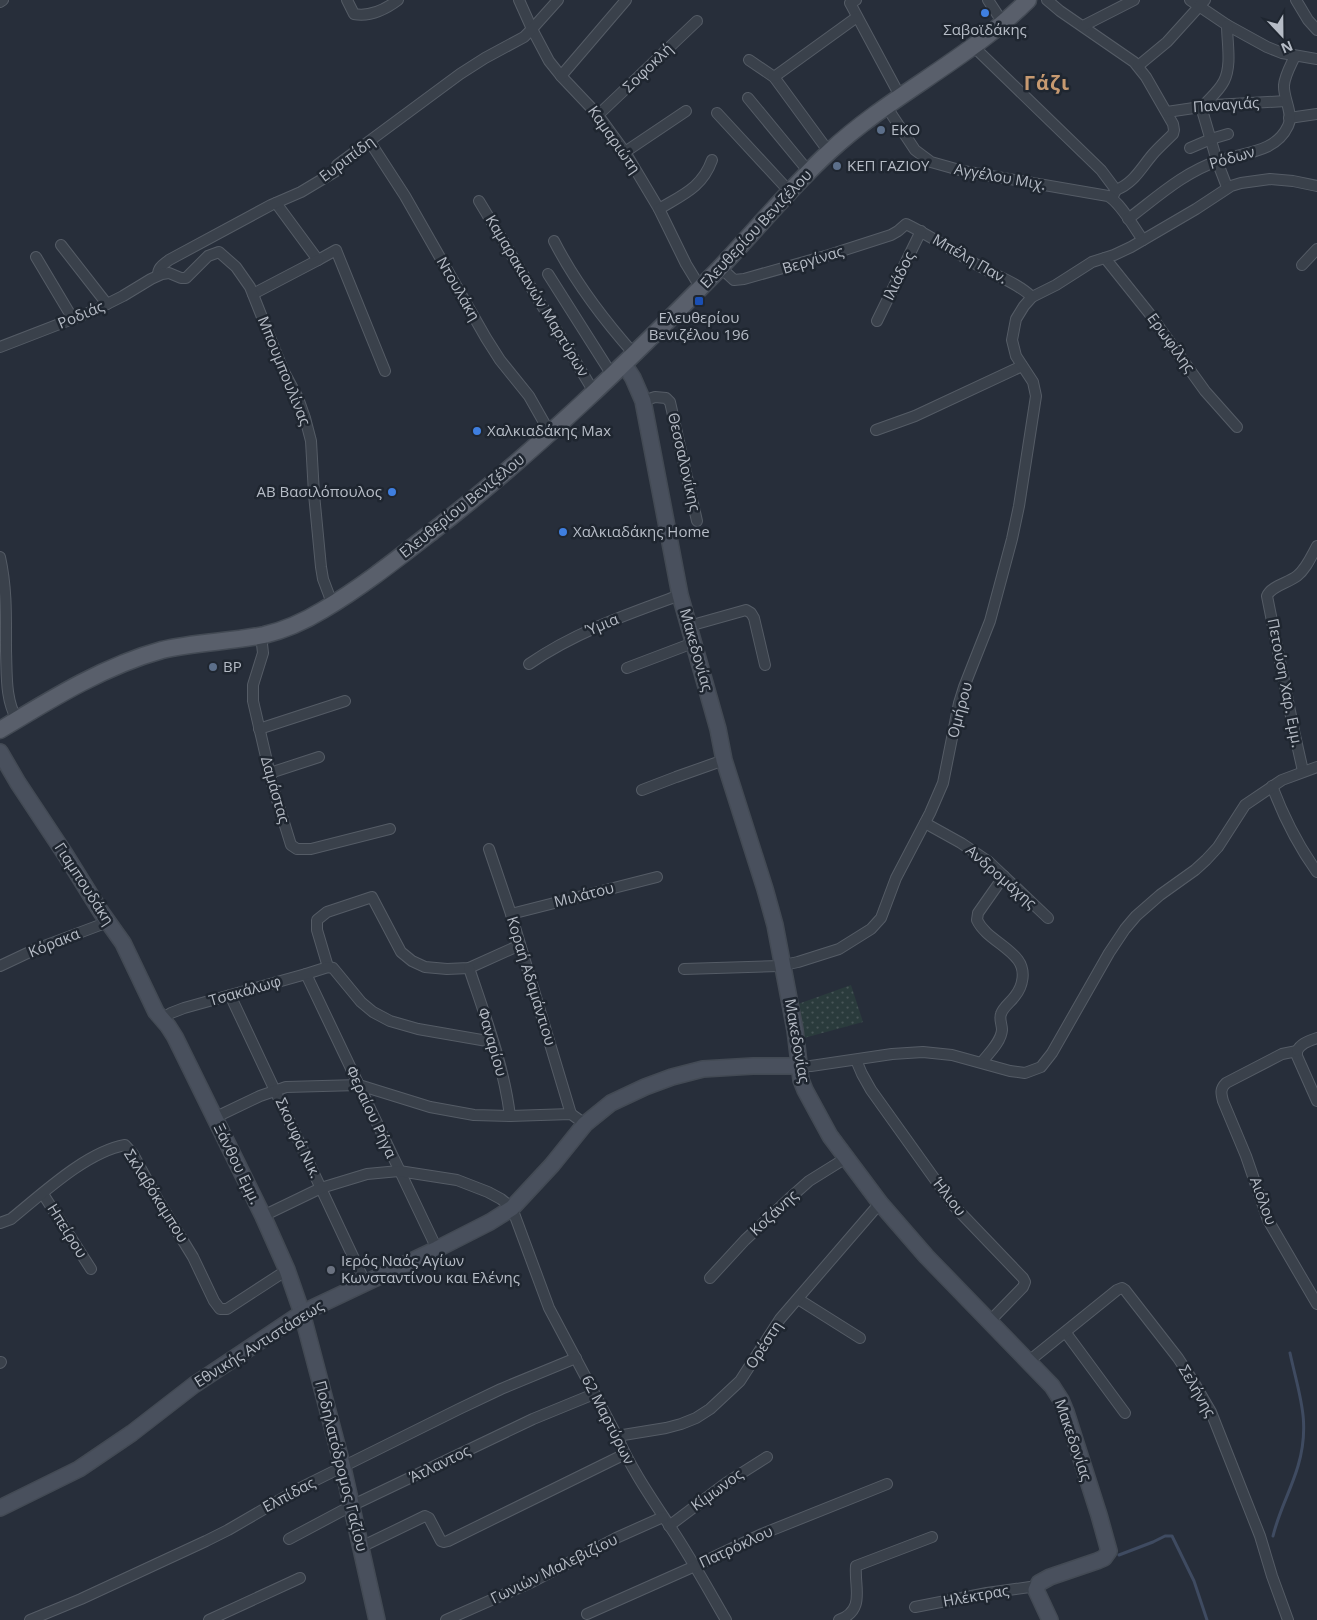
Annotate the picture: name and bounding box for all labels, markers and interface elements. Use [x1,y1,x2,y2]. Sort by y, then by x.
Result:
marker: Σαβοϊδάκης [979,7,991,19]
north arrow [1257,10,1307,60]
place label: Σαβοϊδάκης [943,19,1027,39]
text: N [1278,37,1296,58]
street label: Σοφοκλή [618,38,677,96]
district label: Γάζι [1024,69,1070,96]
street label: Παναγιάς [1192,92,1260,116]
street label: Καμαριώτη [584,101,646,177]
place label: EKO [891,119,920,139]
marker: EKO [875,124,887,136]
street label: Ευριπίδη [315,131,378,186]
street label: Ρόδων [1206,141,1257,173]
place label: ΚΕΠ ΓΑΖΙΟΥ [847,155,930,175]
street label: Αγγέλου Μιχ. [953,158,1048,194]
marker: ΚΕΠ ΓΑΖΙΟΥ [831,160,843,172]
street label: Ελευθερίου Βενιζέλου [695,165,816,292]
street label: Καμαρακιανών Μαρτύρων [482,211,594,380]
street label: Μπέλη Παν. [929,229,1012,288]
street label: Βεργίνας [780,240,846,278]
street label: Ιλιάδος [878,248,918,303]
street label: Ντουλάκη [432,253,485,324]
street label: Ροδιάς [54,295,107,333]
marker: Ελευθερίου Βενιζέλου 196 [693,295,705,307]
place label: Ελευθερίου Βενιζέλου 196 [649,307,749,344]
street label: Ερωφίλης [1143,309,1200,376]
street label: Μπουμπουλίνας [254,313,316,428]
street label: Θεσσαλονίκης [664,410,706,513]
place label: Χαλκιαδάκης Max [487,420,611,440]
marker: Χαλκιαδάκης Max [471,425,483,437]
street label: Ελευθερίου Βενιζέλου [395,449,528,562]
place label: ΑΒ Βασιλόπουλος [257,481,382,501]
marker: ΑΒ Βασιλόπουλος [386,486,398,498]
place label: Χαλκιαδάκης Home [573,521,710,541]
marker: Χαλκιαδάκης Home [557,526,569,538]
street label: Μακεδονίας [676,606,718,693]
street label: Ύμια [581,608,621,640]
street label: Πετούση Χαρ. Εμμ. [1264,617,1308,749]
place label: BP [223,656,242,676]
marker: BP [207,661,219,673]
street label: Ομήρου [942,679,976,740]
street label: Δαμάστας [257,754,295,826]
street label: Γιαμπουδάκη [51,838,119,929]
street label: Ανδρομάχης [962,840,1041,913]
street label: Μιλάτου [552,877,616,911]
street label: Κοραή Αδαμάντιου [503,914,561,1048]
street label: Κόρακα [25,923,82,961]
street label: Τσακάλωφ [206,970,283,1010]
street label: Μακεδονίας [781,997,815,1085]
street label: Φαναρίου [474,1005,512,1078]
street label: Φεραίου Ρήγα [342,1062,402,1161]
street label: Σκουφά Νικ. [272,1094,326,1181]
street label: Ξάνθου Εμμ. [210,1120,266,1207]
street label: Σκλαβόκαμπου [120,1145,193,1246]
street label: Ήλιου [928,1172,971,1220]
street label: Αιόλου [1246,1174,1282,1227]
street label: Κοζάνης [745,1185,802,1240]
street label: Ηπείρου [43,1200,92,1261]
place label: Ιερός Ναός Αγίων Κωνσταντίνου και Ελένης [341,1250,520,1287]
marker: Ιερός Ναός Αγίων Κωνσταντίνου και Ελένης [325,1264,337,1276]
street label: Εθνικής Αντιστάσεως [190,1295,327,1391]
street label: Ορέστη [740,1317,786,1372]
street label: Σελήνης [1175,1361,1221,1420]
street label: 62 Μαρτύρων [578,1371,640,1468]
street label: Ποδηλατόδρομος Γαζίου [311,1378,373,1553]
street label: Μακεδονίας [1051,1396,1097,1483]
street label: Άτλαντος [406,1440,473,1486]
street label: Κίμωνος [686,1464,746,1515]
street label: Ελπίδας [259,1472,318,1516]
street label: Πατρόκλου [695,1520,776,1572]
street label: Γωνιών Μαλεβιζίου [487,1529,620,1608]
street label: Ηλέκτρας [941,1579,1010,1611]

